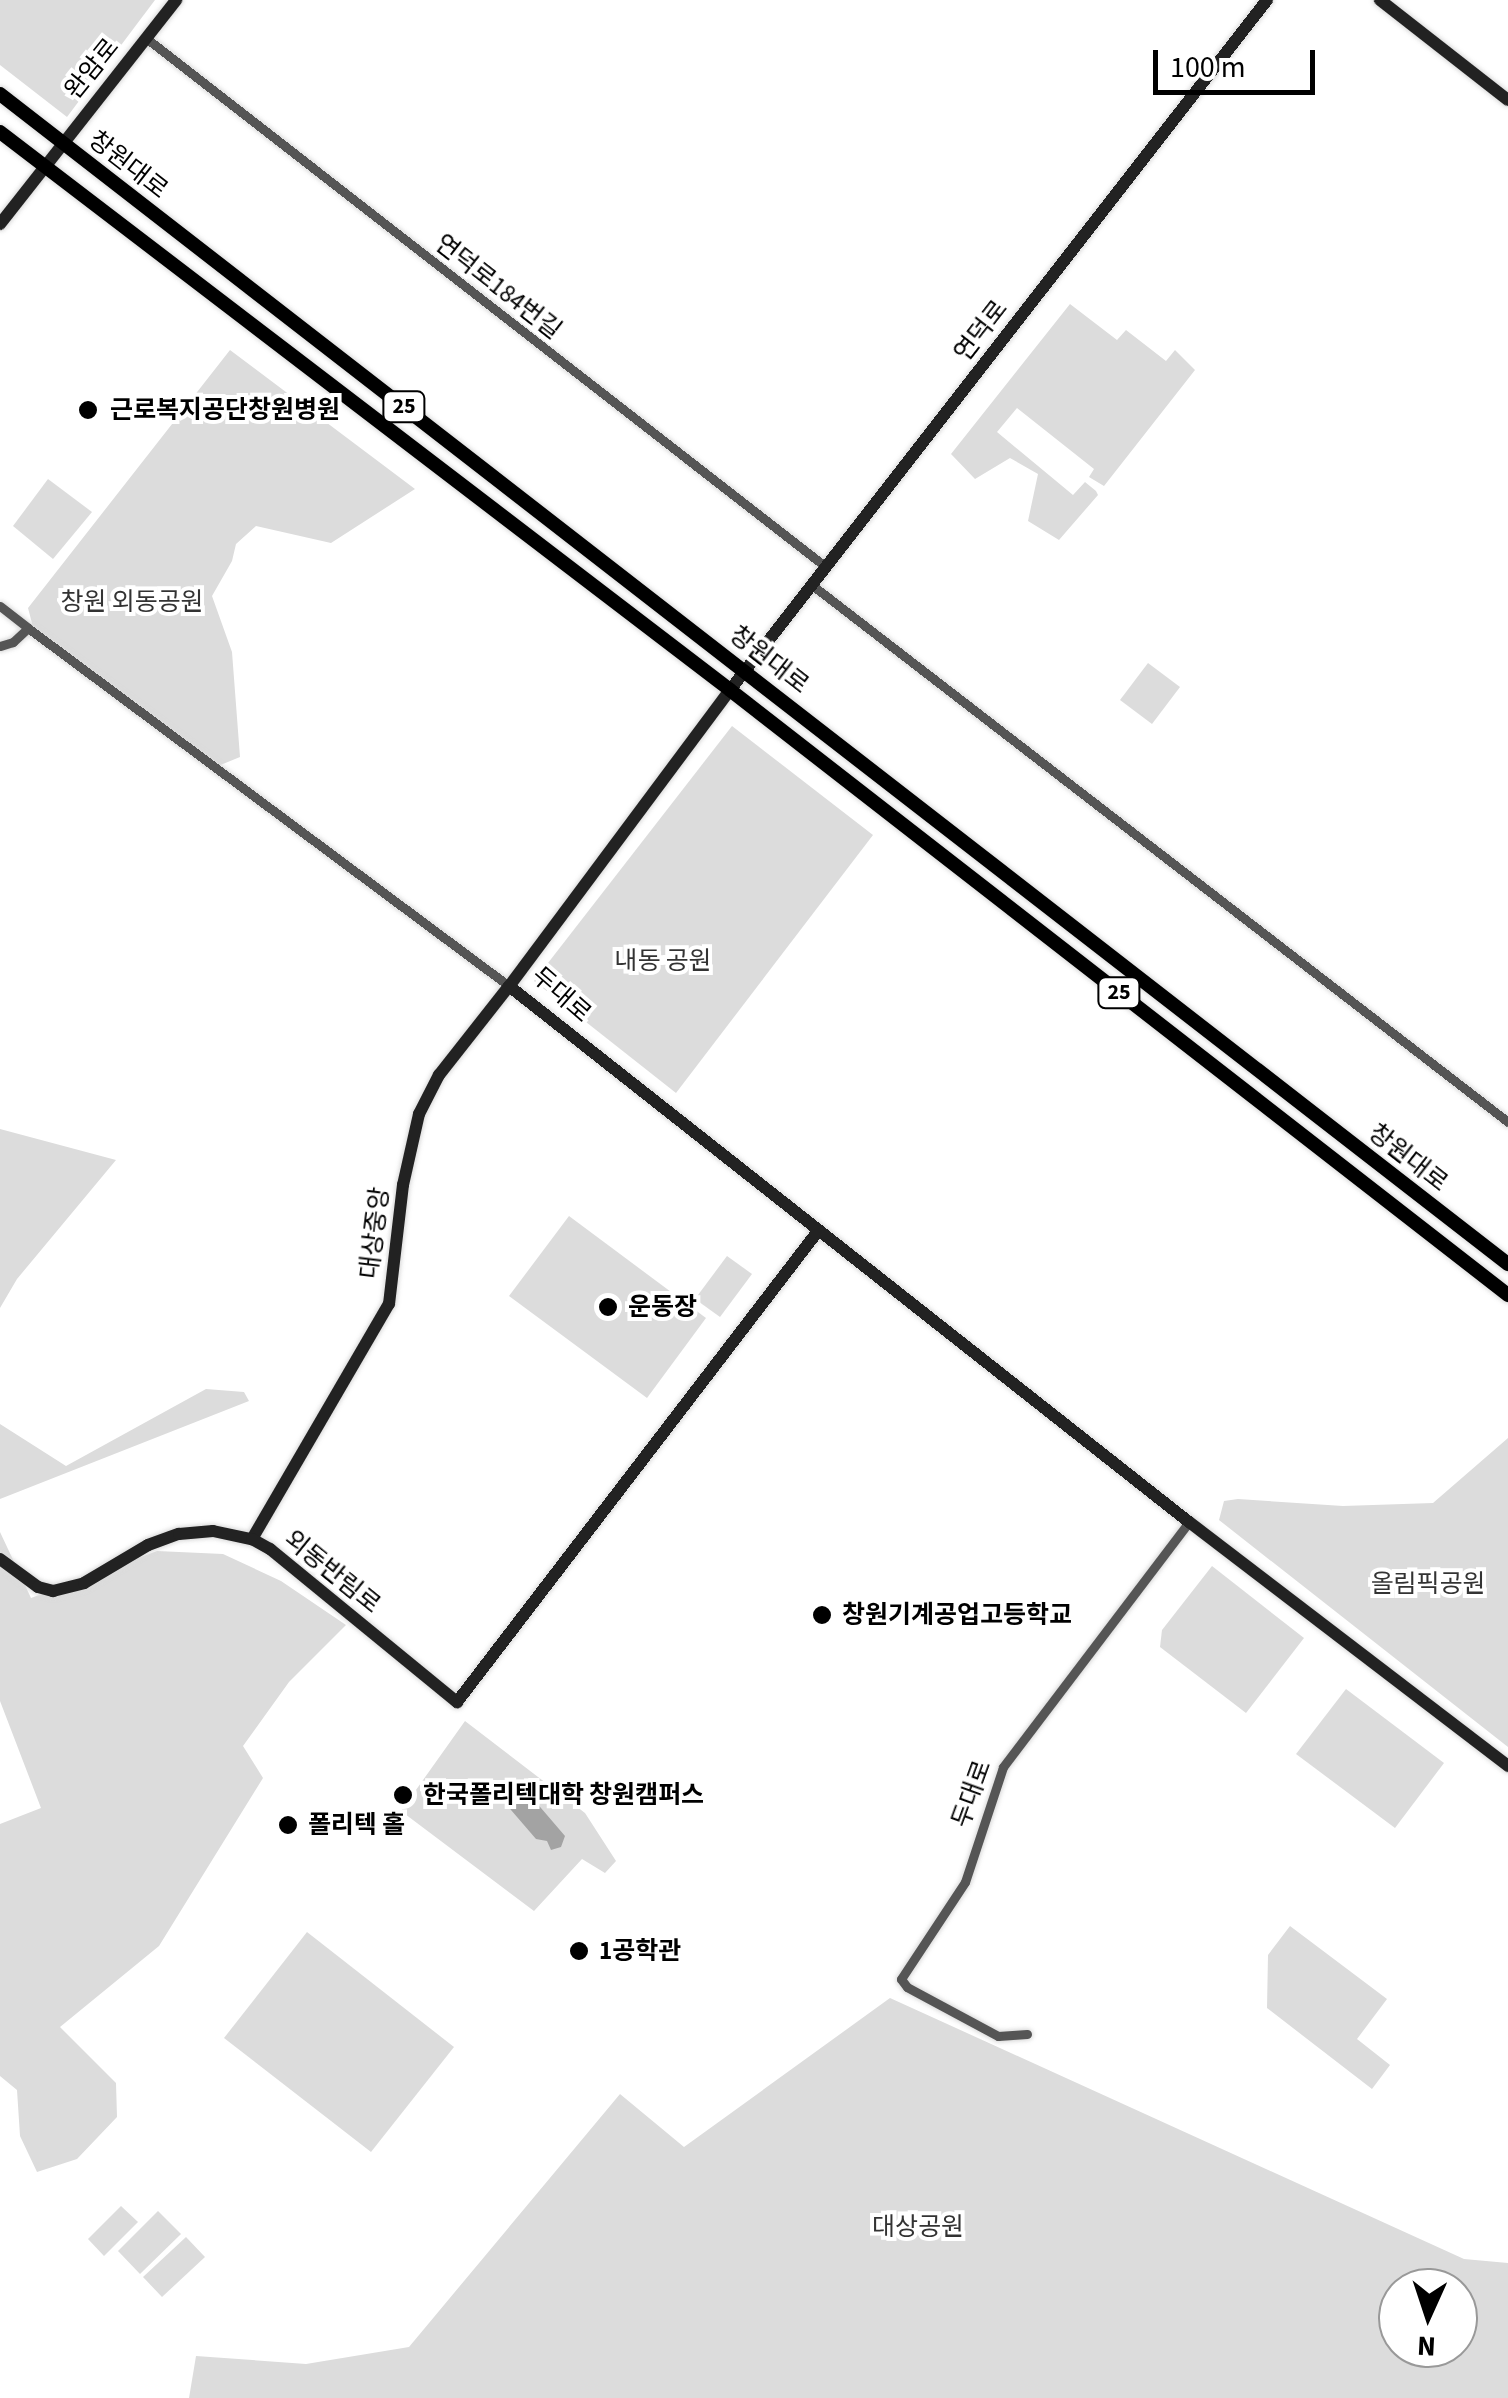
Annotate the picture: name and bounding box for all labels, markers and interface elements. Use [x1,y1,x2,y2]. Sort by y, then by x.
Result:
scale bar [1158,30,1320,92]
street label: 완암로 [59,33,125,105]
text: 100 m [1170,46,1246,89]
street label: 창원대로 [83,125,173,205]
street label: 연덕로184번길 [429,228,567,346]
street label: 연덕로 [948,295,1014,367]
road number: 25 [382,390,426,424]
place label: 근로복지공단창원병원 [110,395,340,425]
marker: 근로복지공단창원병원 [75,397,101,423]
park label: 창원 외동공원 [61,587,203,617]
street label: 창원대로 [724,620,814,700]
park label: 내동 공원 [615,946,711,976]
street label: 두대로 [525,961,597,1029]
road number: 25 [1096,976,1142,1010]
street label: 창원대로 [1363,1118,1453,1198]
street label: 대상중앙 [355,1186,395,1280]
place label: 운동장 [628,1292,697,1322]
marker: 운동장 [597,1296,619,1318]
street label: 외동반림로 [278,1524,386,1620]
park label: 올림픽공원 [1371,1569,1485,1599]
place label: 창원기계공업고등학교 [842,1600,1072,1630]
marker: 창원기계공업고등학교 [811,1604,833,1626]
street label: 두대로 [946,1756,998,1832]
place label: 한국폴리텍대학 창원캠퍼스 [423,1780,704,1810]
marker: 한국폴리텍대학 창원캠퍼스 [392,1784,414,1806]
place label: 폴리텍 홀 [308,1810,405,1840]
marker: 폴리텍 홀 [277,1814,299,1836]
place label: 1공학관 [599,1936,681,1966]
marker: 1공학관 [568,1940,590,1962]
park label: 대상공원 [872,2212,964,2242]
north arrow [1378,2268,1478,2368]
text: N [1416,2326,1437,2366]

